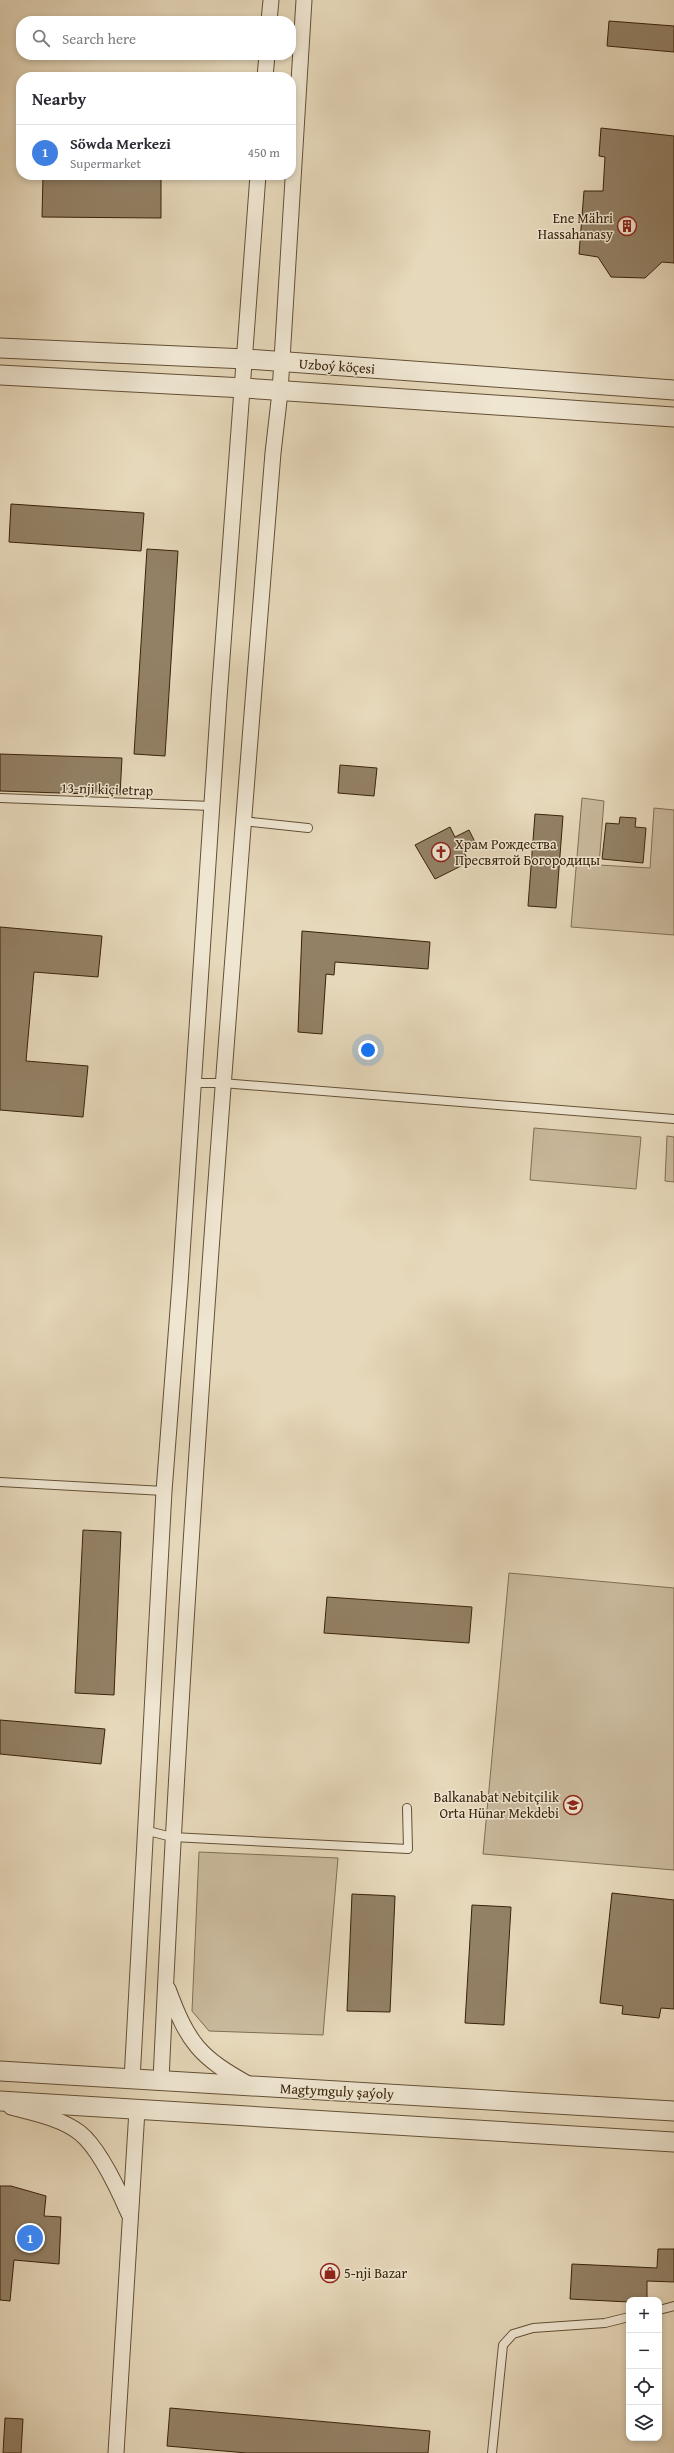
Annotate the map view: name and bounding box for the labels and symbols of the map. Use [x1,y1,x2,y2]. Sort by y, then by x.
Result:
place label: Ene Mähri Hassahanasy [538,208,613,244]
building icon: Ene Mähri Hassahanasy [616,215,638,237]
street label: Uzboý köçesi [298,353,376,379]
street label: 13-nji kiçi etrap [60,777,154,801]
place label: Храм Рождества Пресвятой Богородицы [455,834,600,870]
church icon: Храм Рождества Пресвятой Богородицы [430,841,452,863]
your location [358,1040,378,1060]
place label: Balkanabat Nebitçilik Orta Hünar Mekdebi [433,1787,560,1823]
school or university icon: Balkanabat Nebitçilik Orta Hünar Mekdebi [562,1794,584,1816]
street label: Magtymguly şaýoly [279,2078,395,2104]
pin: 1 [17,2223,43,2253]
shop icon: 5-nji Bazar [319,2262,341,2284]
place label: 5-nji Bazar [344,2263,407,2283]

